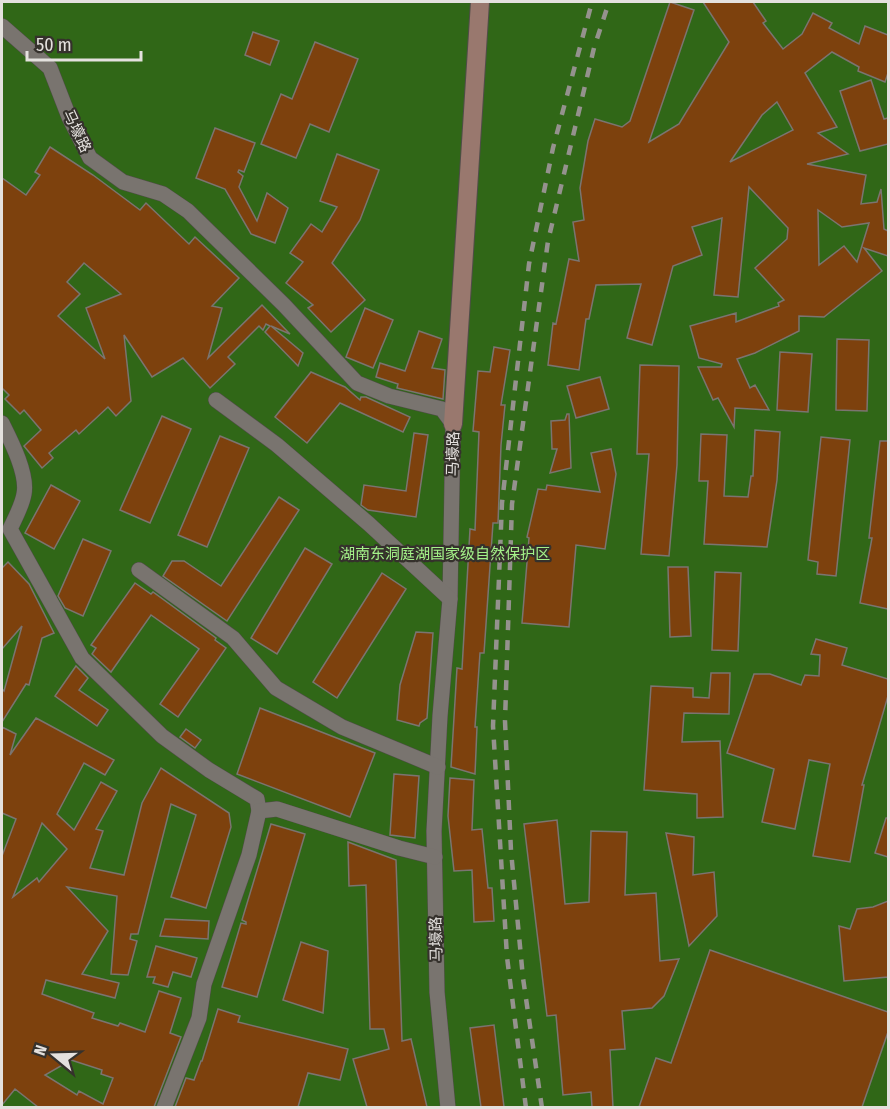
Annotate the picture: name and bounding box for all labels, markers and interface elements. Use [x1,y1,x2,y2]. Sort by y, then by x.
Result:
scale bar [27,24,141,62]
text: 50 m [36,34,72,56]
street label: 马壕路 [59,107,95,155]
street label: 马壕路 [444,431,462,477]
park label: 湖南东洞庭湖国家级自然保护区 [340,545,550,563]
street label: 马壕路 [427,916,445,962]
north arrow [24,1025,84,1085]
text: N [30,1043,51,1058]

